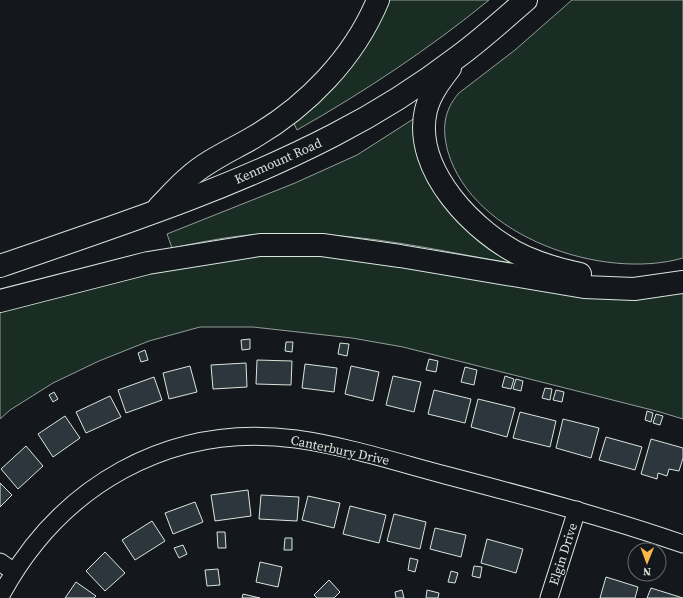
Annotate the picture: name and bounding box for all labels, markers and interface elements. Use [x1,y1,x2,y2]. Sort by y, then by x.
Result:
street label: Kenmount Road [232,134,325,188]
street label: Canterbury Drive [289,431,391,469]
street label: Elgin Drive [545,520,581,587]
north arrow [627,542,667,582]
text: N [643,564,651,579]

